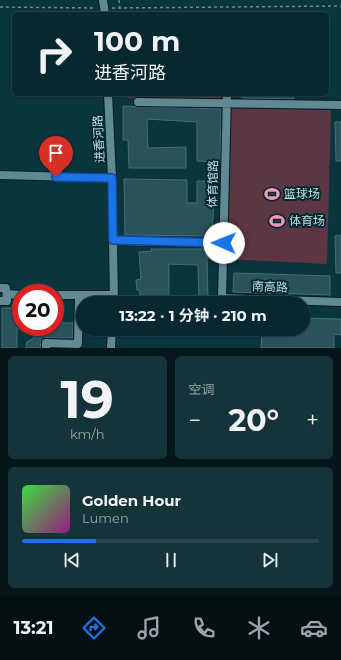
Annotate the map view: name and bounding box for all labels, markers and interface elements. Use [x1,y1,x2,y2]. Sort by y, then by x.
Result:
text: 100 m [94,24,180,58]
icon: right [28,28,80,80]
text: 进香河路 [94,62,166,84]
street label: 进香河路 [90,115,107,163]
pin [39,136,73,177]
icon: arrive [45,142,67,164]
street label: 体育馆路 [205,160,220,208]
sports icon: 篮球场 [263,185,281,203]
place label: 篮球场 [284,186,320,201]
sports icon: 体育场 [268,212,286,230]
place label: 体育场 [289,213,325,228]
position arrow [203,222,245,264]
street label: 南高路 [252,278,288,295]
speed limit sign: 20 [12,284,64,336]
text: 13:22 · 1 分钟 · 210 m [119,306,267,325]
text: 19 [60,368,114,431]
text: 空调 [189,381,215,397]
text: 20° [228,402,279,439]
text: − [189,407,201,434]
text: + [306,407,319,434]
text: km/h [70,426,105,442]
text: Golden Hour [82,491,181,510]
text: Lumen [82,510,129,526]
icon: previous [61,549,83,571]
icon: pause [160,549,182,571]
icon: next [259,549,281,571]
icon: directions [80,614,108,642]
icon: music [135,614,163,642]
icon: phone [190,614,218,642]
icon: climate [245,614,273,642]
icon: car [300,614,328,642]
text: 13:21 [13,617,54,639]

